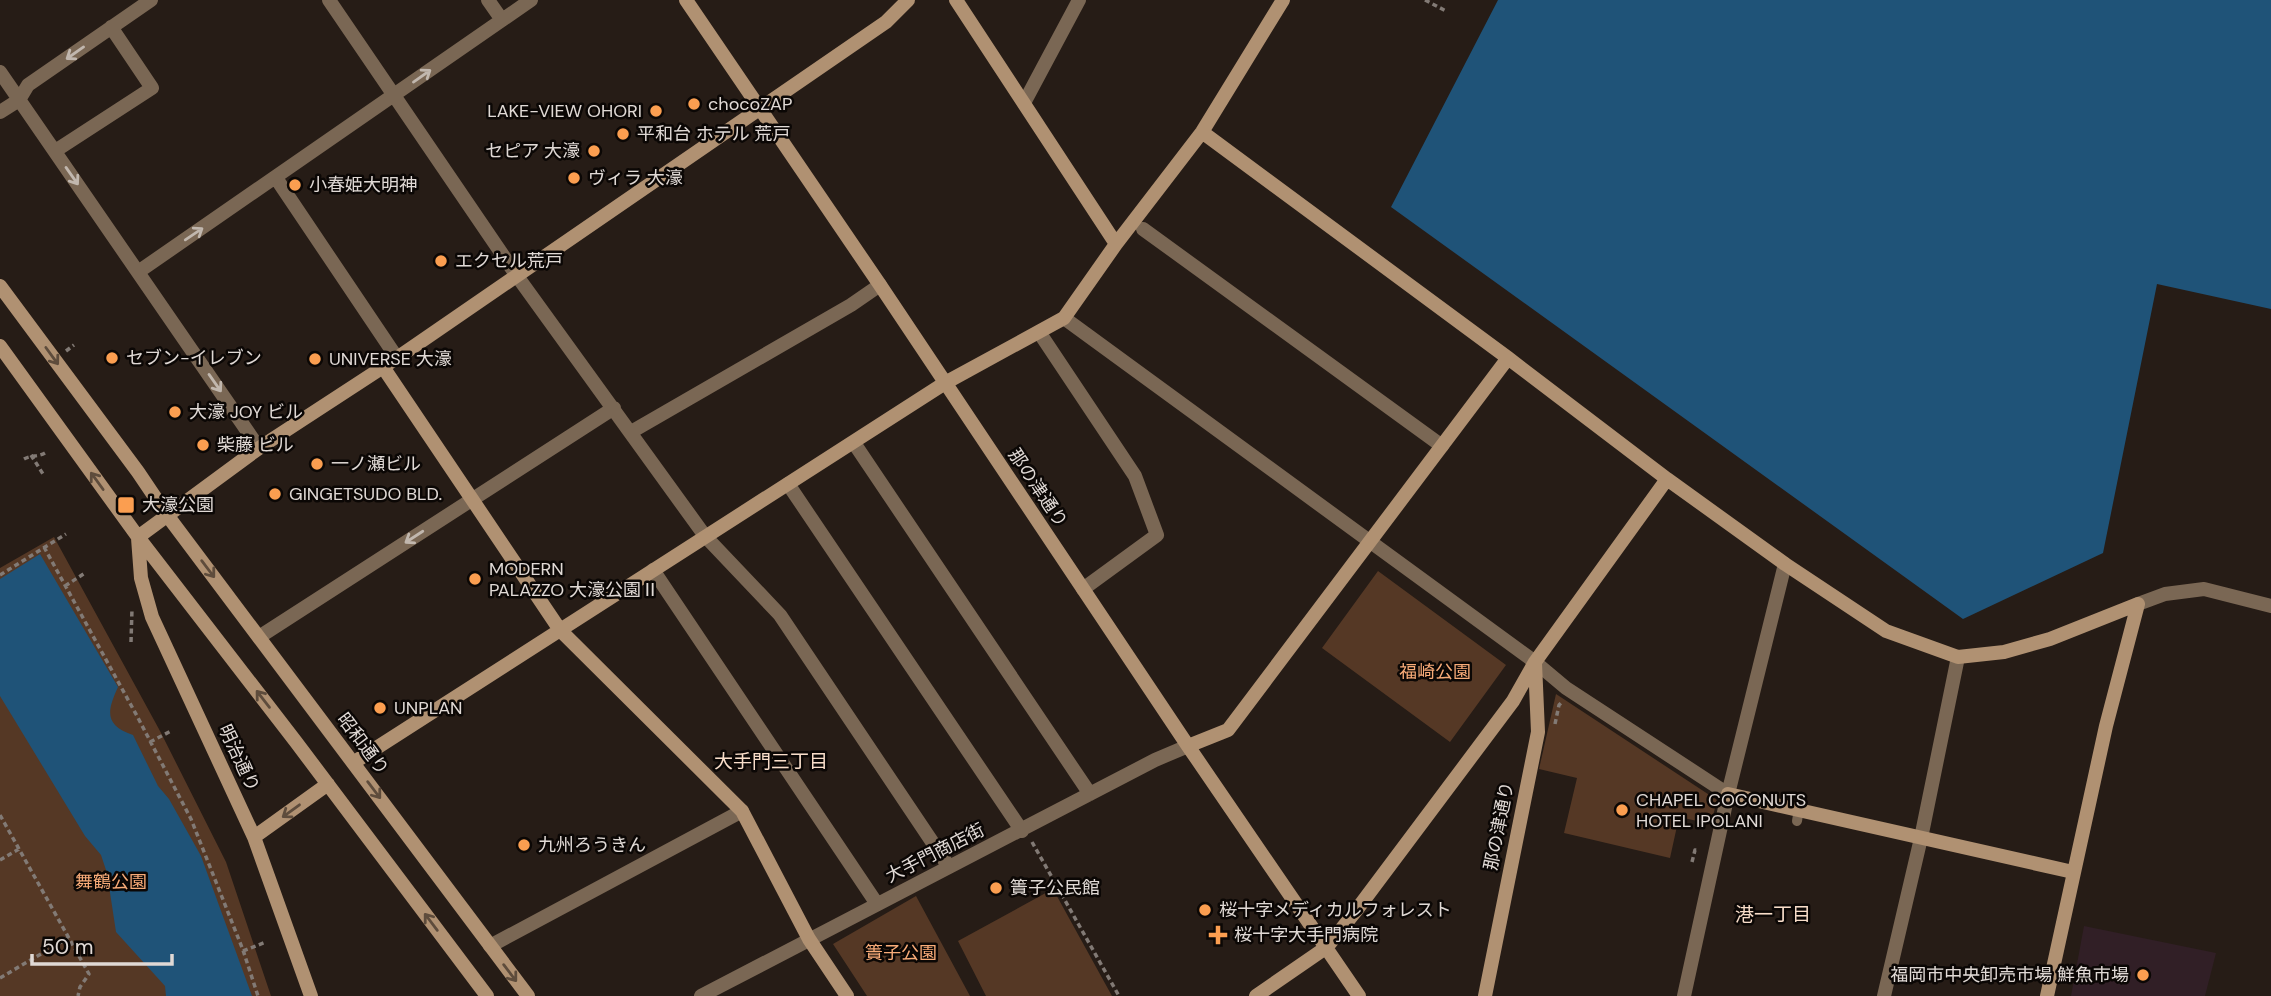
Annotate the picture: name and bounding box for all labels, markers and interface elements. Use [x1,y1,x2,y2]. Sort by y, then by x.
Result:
one-way arrow [65,46,85,60]
one-way arrow [412,69,431,83]
place label: chocoZAP [708,92,792,116]
marker: chocoZAP [686,96,702,112]
place label: LAKE-VIEW OHORI [487,99,642,123]
marker: LAKE-VIEW OHORI [648,103,664,119]
place label: 平和台 ホテル 荒戸 [637,122,791,146]
marker: 平和台 ホテル 荒戸 [615,126,631,142]
place label: セピア 大濠 [485,139,580,163]
marker: セピア 大濠 [586,143,602,159]
one-way arrow [65,166,79,185]
place label: ヴィラ 大濠 [588,166,683,190]
marker: ヴィラ 大濠 [566,170,582,186]
place label: 小春姫大明神 [309,173,417,197]
marker: 小春姫大明神 [287,177,303,193]
one-way arrow [184,226,204,240]
place label: エクセル荒戸 [455,249,563,273]
marker: エクセル荒戸 [433,253,449,269]
one-way arrow [44,346,59,365]
place label: セブン-イレブン [126,346,262,370]
place label: UNIVERSE 大濠 [329,347,452,371]
marker: セブン-イレブン [104,350,120,366]
marker: UNIVERSE 大濠 [307,351,323,367]
one-way arrow [208,373,222,392]
place label: 大濠 JOY ビル [189,400,303,424]
marker: 大濠 JOY ビル [167,404,183,420]
place label: 柴藤 ビル [217,433,294,457]
marker: 柴藤 ビル [195,437,211,453]
street label: 那の津通り [1003,444,1073,532]
place label: 一ノ瀬ビル [331,452,421,476]
marker: 一ノ瀬ビル [309,456,325,472]
one-way arrow [90,473,105,491]
place label: GINGETSUDO BLD. [289,482,442,506]
marker: GINGETSUDO BLD. [267,486,283,502]
place label: 大濠公園 [142,493,214,517]
marker: 大濠公園 [116,495,136,515]
one-way arrow [404,530,424,544]
place label: MODERN PALAZZO 大濠公園Ⅱ [489,557,659,602]
one-way arrow [200,560,215,578]
marker: MODERN PALAZZO 大濠公園Ⅱ [467,571,483,587]
park label: 福崎公園 [1399,660,1471,684]
one-way arrow [255,690,270,708]
place label: UNPLAN [394,696,463,720]
marker: UNPLAN [372,700,388,716]
street label: 昭和通り [332,708,394,780]
street label: 明治通り [213,720,265,796]
district label: 大手門三丁目 [714,749,828,774]
street label: 那の津通り [1479,780,1519,872]
one-way arrow [366,781,381,800]
place label: CHAPEL COCONUTS HOTEL IPOLANI [1636,788,1806,833]
marker: CHAPEL COCONUTS HOTEL IPOLANI [1614,802,1630,818]
one-way arrow [282,804,301,818]
street label: 大手門商店街 [881,818,989,888]
place label: 九州ろうきん [538,833,646,857]
marker: 九州ろうきん [516,837,532,853]
park label: 舞鶴公園 [75,870,147,894]
place label: 簀子公民館 [1010,876,1100,900]
marker: 簀子公民館 [988,880,1004,896]
place label: 桜十字メディカルフォレスト [1219,898,1452,922]
marker: 桜十字メディカルフォレスト [1197,902,1213,918]
district label: 港一丁目 [1735,902,1811,927]
one-way arrow [424,913,438,932]
scale bar [32,922,172,966]
place label: 桜十字大手門病院 [1234,923,1378,947]
marker: 桜十字大手門病院 [1208,925,1228,945]
text: 50 m [42,933,93,961]
park label: 簀子公園 [865,941,937,965]
one-way arrow [502,963,517,982]
place label: 福岡市中央卸売市場 鮮魚市場 [1890,963,2129,987]
marker: 福岡市中央卸売市場 鮮魚市場 [2135,967,2151,983]

